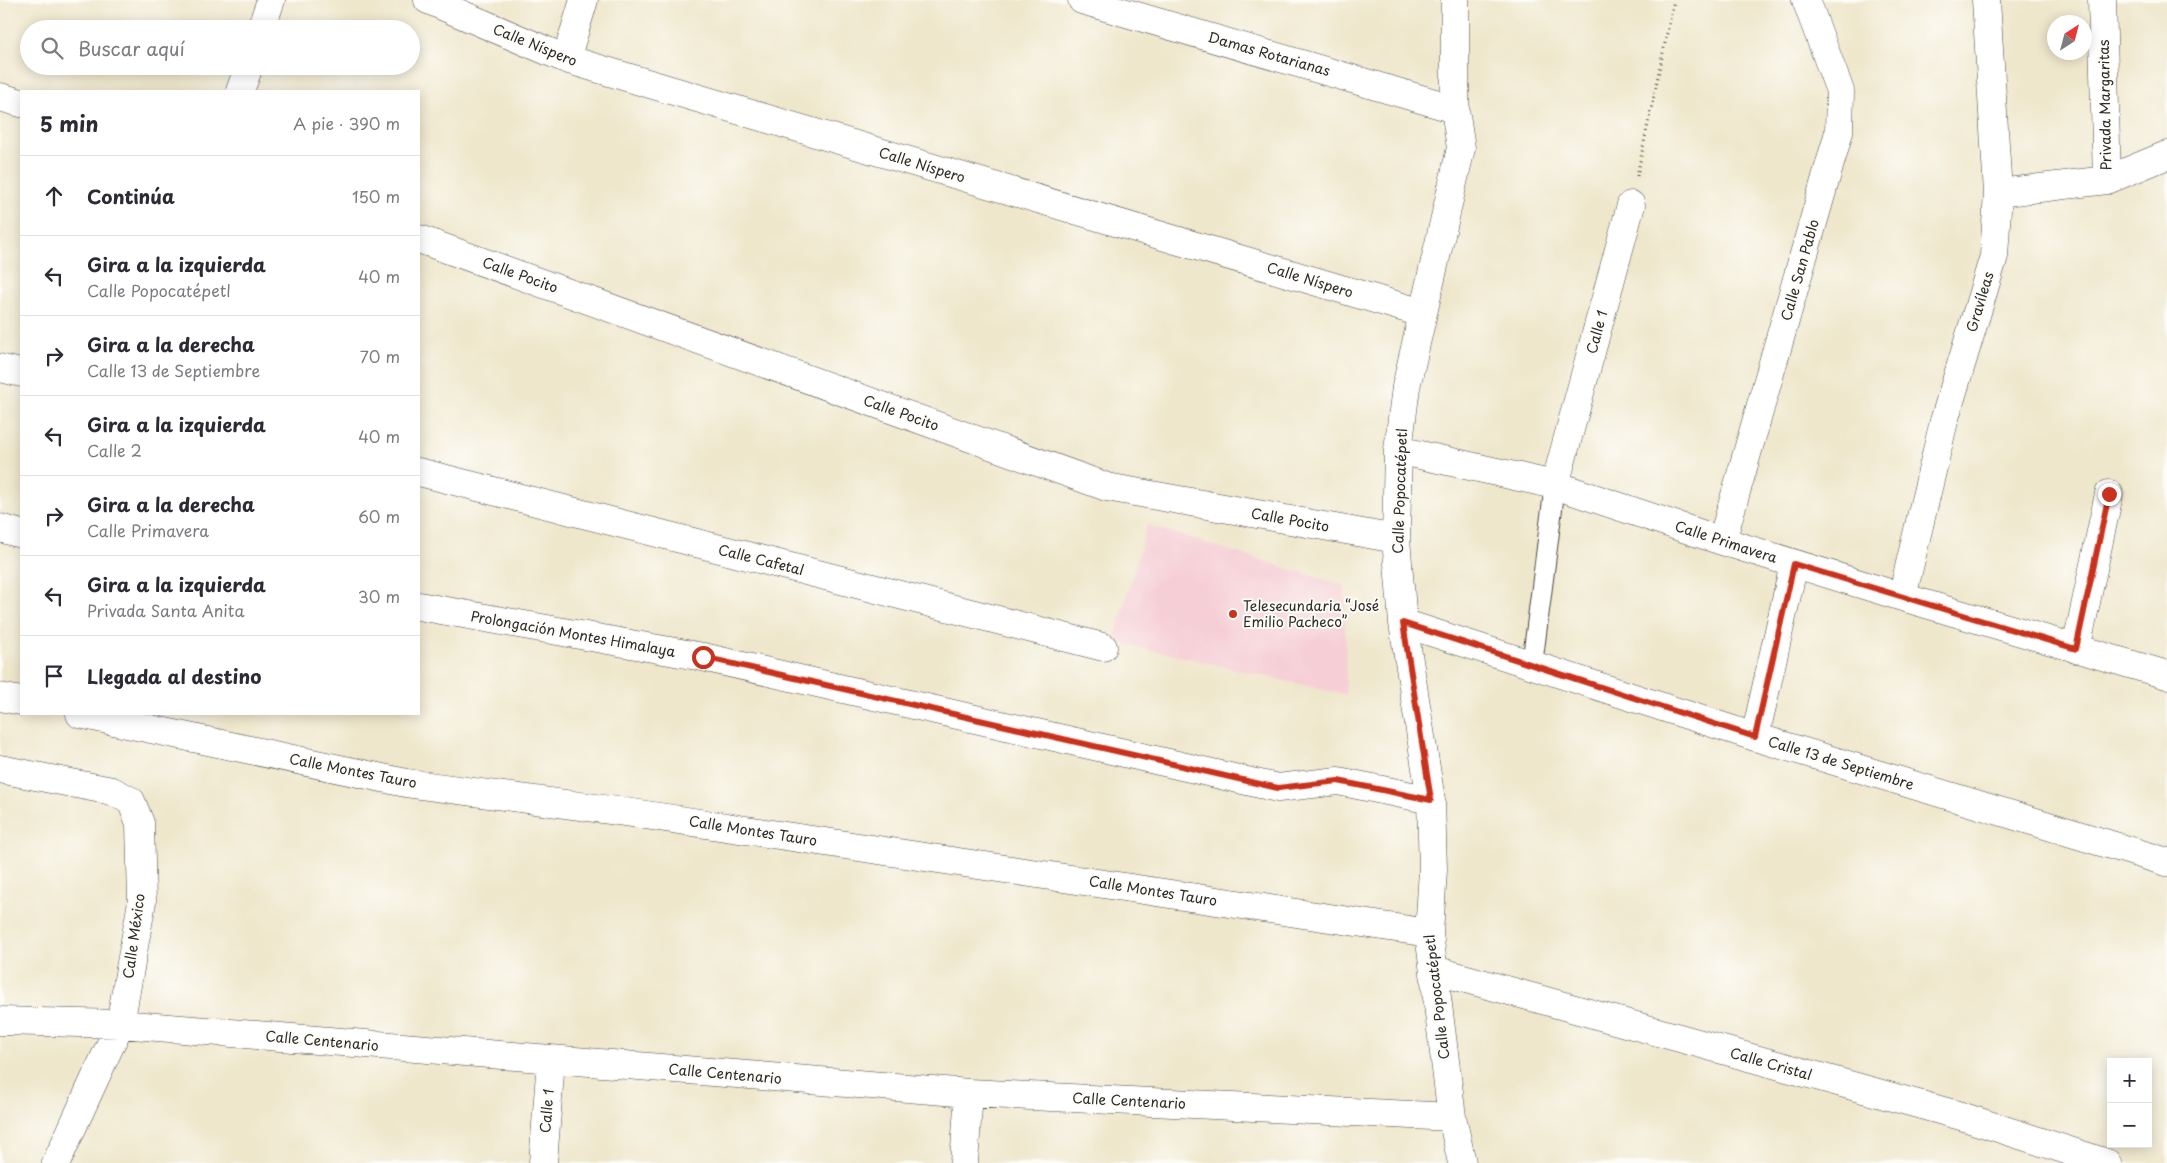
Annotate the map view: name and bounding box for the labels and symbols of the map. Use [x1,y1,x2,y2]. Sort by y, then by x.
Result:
north arrow [2047,15,2092,60]
street label: Calle Níspero [490,18,581,71]
street label: Damas Rotarianas [1206,26,1333,81]
street label: Privada Margaritas [2093,39,2116,171]
street label: Calle Níspero [876,141,968,188]
street label: Calle San Pablo [1775,216,1824,323]
street label: Calle Pocito [479,251,561,298]
street label: Calle Níspero [1264,256,1356,303]
street label: Gravíleas [1960,269,1999,335]
street label: Calle 1 [1581,308,1612,356]
street label: Calle Pocito [860,389,942,436]
street label: Calle Popocatépetl [1387,428,1412,554]
route end [2098,483,2121,506]
street label: Calle Pocito [1249,502,1331,537]
street label: Calle Primavera [1672,515,1781,568]
street label: Calle Cafetal [716,539,806,580]
place label: Telesecundaria “José Emilio Pacheco” [1243,595,1379,632]
street label: Prolongación Montes Himalaya [469,605,677,662]
marker: Telesecundaria “José Emilio Pacheco” [1227,608,1239,620]
route start [692,646,715,669]
street label: Calle 13 de Septiembre [1766,730,1917,795]
street label: Calle Montes Tauro [287,748,419,793]
street label: Calle Montes Tauro [687,810,819,851]
street label: Calle Montes Tauro [1087,870,1219,911]
street label: Calle México [117,892,150,980]
street label: Calle Popocatépetl [1418,933,1455,1061]
street label: Calle Centenario [265,1025,380,1056]
street label: Calle Cristal [1728,1042,1815,1085]
street label: Calle Centenario [668,1058,783,1089]
street label: Calle Centenario [1072,1087,1187,1114]
street label: Calle 1 [534,1088,559,1134]

